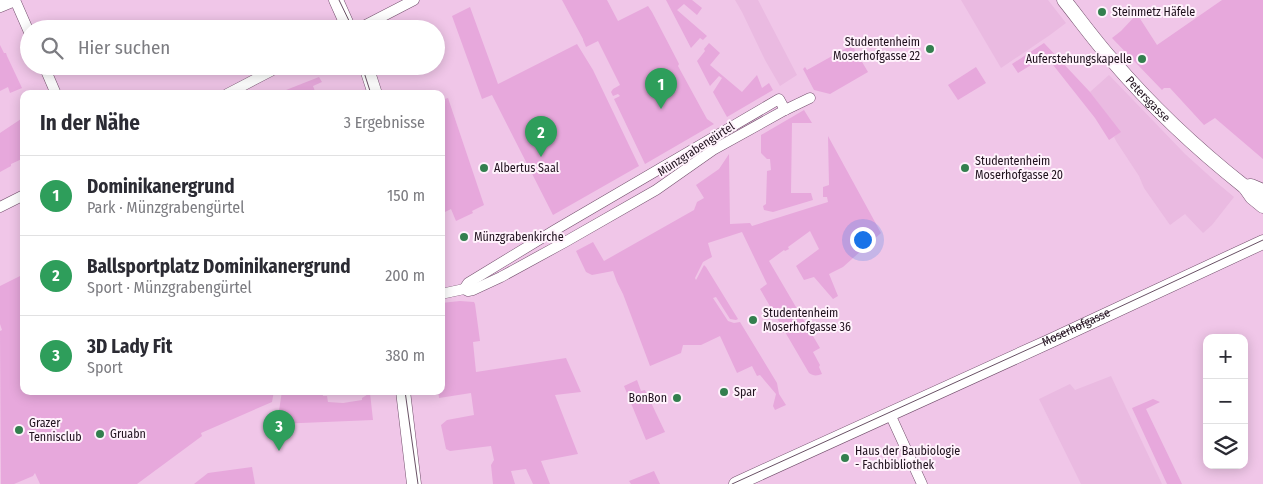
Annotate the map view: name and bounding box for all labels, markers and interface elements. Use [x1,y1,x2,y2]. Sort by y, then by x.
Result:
place label: Steinmetz Häfele [1112,5,1195,19]
marker: Steinmetz Häfele [1096,6,1108,18]
search box [20,20,445,75]
icon: search [38,34,66,62]
place label: Studentenheim Moserhofgasse 22 [833,35,920,63]
text: Hier suchen [78,36,170,59]
marker: Studentenheim Moserhofgasse 22 [924,43,936,55]
place label: Auferstehungskapelle [1026,52,1132,66]
marker: Auferstehungskapelle [1136,53,1148,65]
pin: 1 [645,68,677,109]
street label: Petersgasse [1123,73,1173,125]
text: In der Nähe [40,110,140,136]
text: 3 Ergebnisse [344,113,425,132]
pin: 2 [525,116,557,157]
street label: Münzgrabengürtel [655,119,737,179]
place label: Studentenheim Moserhofgasse 20 [975,154,1063,182]
place label: Albertus Saal [494,161,559,175]
marker: Albertus Saal [478,162,490,174]
marker: Studentenheim Moserhofgasse 20 [959,162,971,174]
text: Dominikanergrund [87,175,235,198]
text: 1 [53,186,59,205]
text: 150 m [387,186,425,205]
text: Park · Münzgrabengürtel [87,198,244,217]
your location [850,227,876,253]
place label: Münzgrabenkirche [474,230,564,244]
marker: Münzgrabenkirche [458,231,470,243]
text: Ballsportplatz Dominikanergrund [87,255,351,278]
text: 2 [52,266,60,285]
text: 200 m [385,266,425,285]
text: Sport · Münzgrabengürtel [87,278,252,297]
street label: Moserhofgasse [1040,305,1112,349]
place label: Studentenheim Moserhofgasse 36 [763,306,851,334]
marker: Studentenheim Moserhofgasse 36 [747,314,759,326]
map controls [1203,334,1248,469]
button: + [1203,334,1248,379]
text: 3D Lady Fit [87,335,172,358]
text: 3 [52,346,60,365]
text: 380 m [385,346,425,365]
text: Sport [87,358,123,377]
button: − [1203,379,1248,424]
place label: Spar [734,385,757,399]
marker: Spar [718,386,730,398]
place label: BonBon [629,391,667,405]
marker: BonBon [671,392,683,404]
pin: 3 [263,410,295,451]
place label: Grazer Tennisclub [29,416,82,444]
marker: Grazer Tennisclub [13,424,25,436]
button: layers [1203,424,1248,469]
place label: Gruabn [110,427,146,441]
marker: Gruabn [94,428,106,440]
place label: Haus der Baubiologie - Fachbibliothek [855,444,960,472]
marker: Haus der Baubiologie - Fachbibliothek [839,452,851,464]

